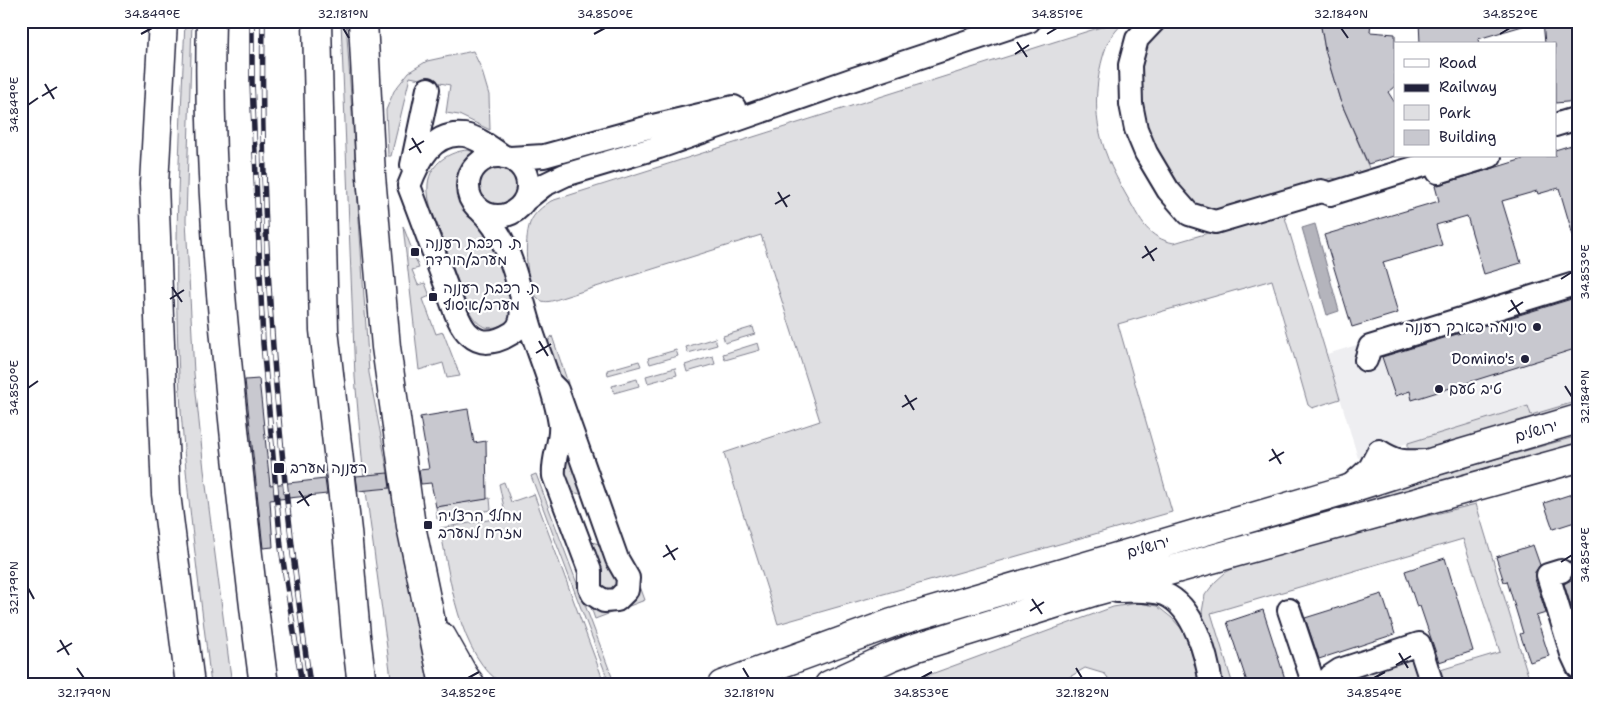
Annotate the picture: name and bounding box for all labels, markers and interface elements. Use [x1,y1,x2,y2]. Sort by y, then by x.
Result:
text: 34.849°E [124,6,180,22]
text: 32.181°N [317,6,369,22]
text: 34.850°E [577,6,633,22]
text: 34.851°E [1031,6,1083,22]
text: 32.184°N [1314,6,1368,22]
text: 34.852°E [1482,6,1538,22]
legend [1394,42,1556,158]
text: Road [1439,53,1477,73]
text: 34.849°E [6,77,22,133]
text: Railway [1439,77,1497,97]
text: Park [1439,103,1471,123]
text: Building [1439,127,1496,147]
place label: ת. רכבת רעננה מערב/הורדה [425,233,522,270]
text: 34.853°E [1577,244,1593,300]
marker: ת. רכבת רעננה מערב/הורדה [409,246,421,258]
place label: ת. רכבת רעננה מערב/איסוף [443,278,540,315]
marker: ת. רכבת רעננה מערב/איסוף [427,291,439,303]
place label: סינמה פארק רעננה [1405,317,1527,337]
marker: סינמה פארק רעננה [1531,321,1543,333]
place label: Domino's [1452,349,1515,369]
marker: Domino's [1519,353,1531,365]
text: 34.850°E [6,360,22,416]
text: 32.184°N [1577,370,1593,424]
place label: טיב טעם [1449,379,1502,399]
marker: טיב טעם [1433,383,1445,395]
street label: ירושלים [1512,415,1560,447]
place label: רעננה מערב [290,458,367,478]
marker: רעננה מערב [272,461,286,475]
place label: מחלף הרצליה מזרח למערב [438,506,522,543]
marker: מחלף הרצליה מזרח למערב [422,519,434,531]
text: 34.854°E [1577,527,1593,583]
street label: ירושלים [1124,531,1172,563]
text: 32.179°N [6,561,22,615]
text: 32.179°N [57,685,111,701]
text: 34.852°E [440,685,496,701]
text: 32.181°N [723,685,775,701]
text: 34.853°E [893,685,949,701]
text: 32.182°N [1055,685,1109,701]
text: 34.854°E [1346,685,1402,701]

